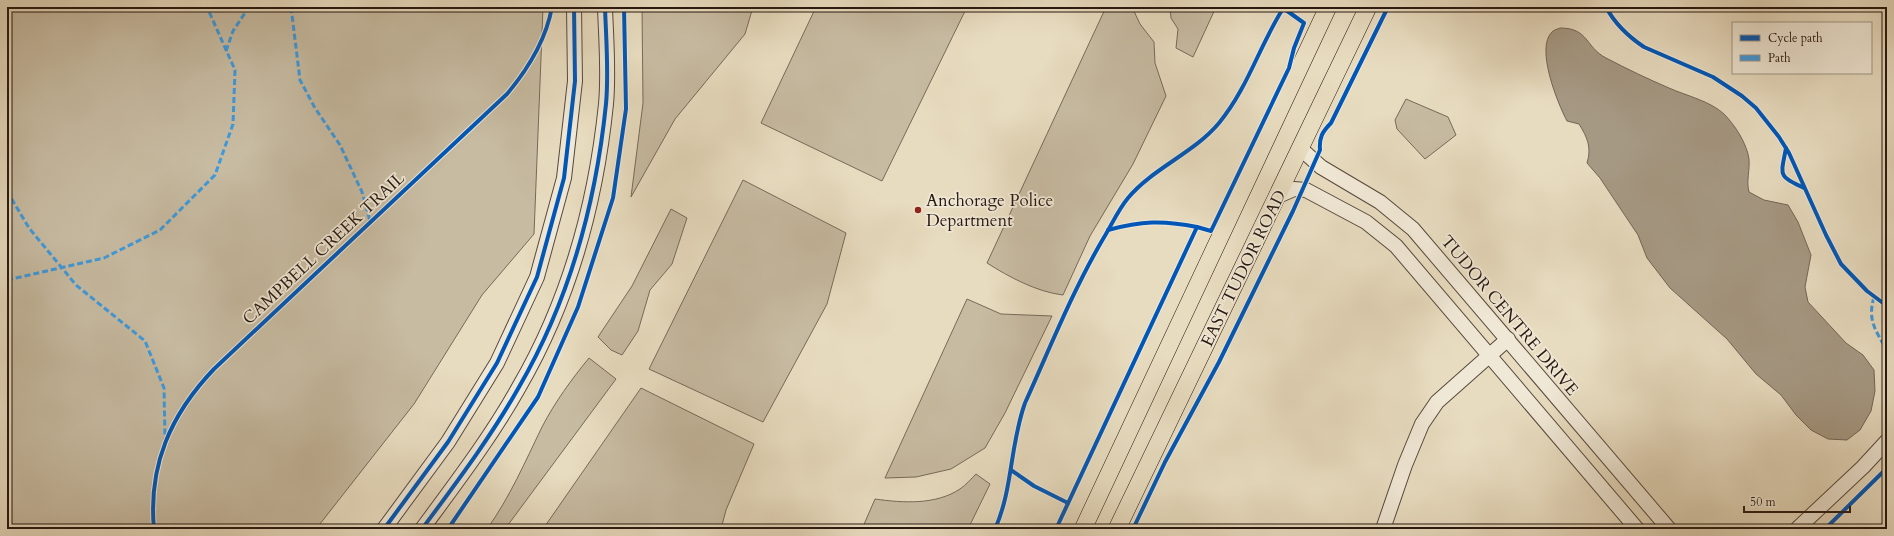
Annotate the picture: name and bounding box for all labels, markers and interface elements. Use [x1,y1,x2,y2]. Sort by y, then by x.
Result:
legend [1732,22,1872,74]
text: Cycle path [1768,30,1823,46]
text: Path [1768,50,1791,66]
street label: CAMPBELL CREEK TRAIL [237,167,410,330]
street label: EAST TUDOR ROAD [1195,186,1292,350]
place label: Anchorage Police Department [926,189,1053,232]
marker: Anchorage Police Department [913,205,923,215]
street label: TUDOR CENTRE DRIVE [1436,230,1584,400]
scale bar [1744,488,1850,514]
text: 50 m [1750,494,1777,510]

